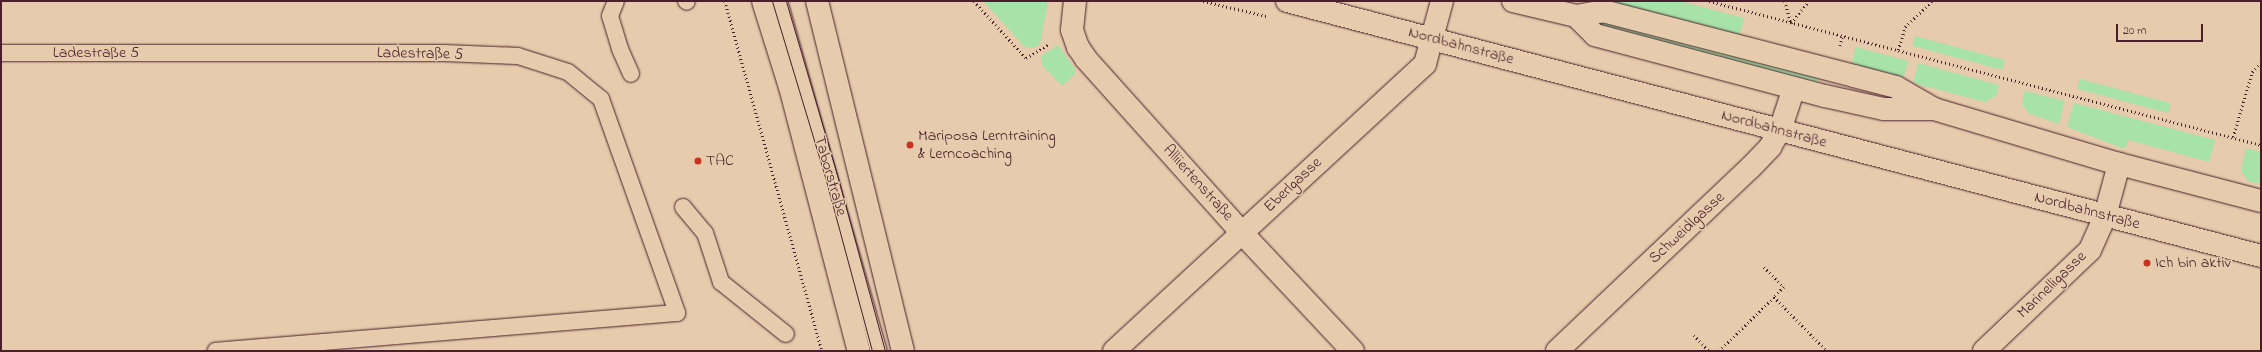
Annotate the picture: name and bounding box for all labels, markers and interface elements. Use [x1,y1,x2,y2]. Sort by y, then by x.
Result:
scale bar [2118,16,2205,42]
text: 20 m [2123,22,2146,40]
street label: Nordbahnstraße [1406,23,1516,69]
street label: Ladestraße 5 [53,43,139,63]
street label: Ladestraße 5 [377,44,463,64]
street label: Nordbahnstraße [1719,106,1829,152]
place label: Mariposa Lerntraining & Lerncoaching [918,126,1056,164]
street label: Taborstraße [809,134,851,218]
marker: Mariposa Lerntraining & Lerncoaching [905,140,915,150]
street label: Alliiertenstraße [1159,141,1237,225]
place label: TAC [706,151,734,171]
street label: Eberlgasse [1260,153,1326,217]
marker: TAC [693,156,703,166]
street label: Schweidlgasse [1645,188,1729,268]
street label: Nordbahnstraße [2032,188,2142,234]
street label: Marinelligasse [2013,247,2091,323]
place label: Ich bin aktiv [2155,253,2231,273]
marker: Ich bin aktiv [2142,258,2152,268]

